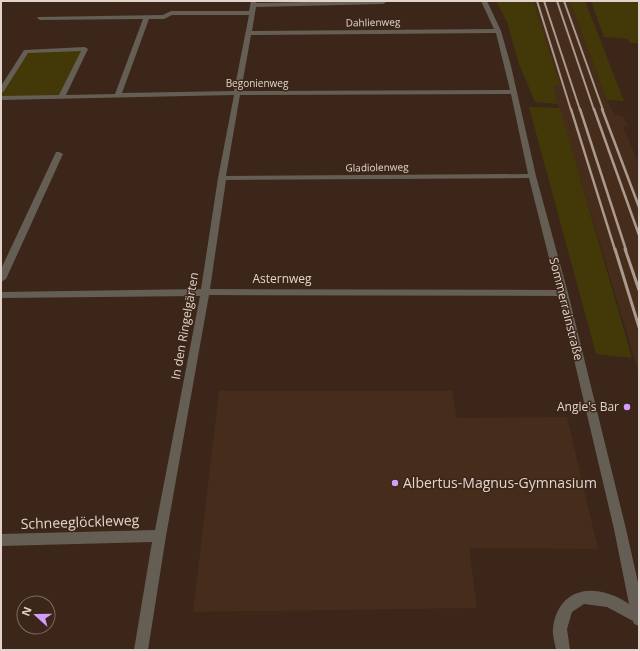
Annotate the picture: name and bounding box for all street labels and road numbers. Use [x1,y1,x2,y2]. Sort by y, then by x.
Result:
street label: Dahlienweg [346,15,401,29]
street label: Begonienweg [226,76,289,90]
street label: Gladiolenweg [345,159,409,175]
street label: Sommerrainstraße [545,256,588,362]
street label: Asternweg [252,270,312,287]
street label: In den Ringelgärten [167,271,202,381]
street label: Schneeglöckleweg [20,510,140,533]

